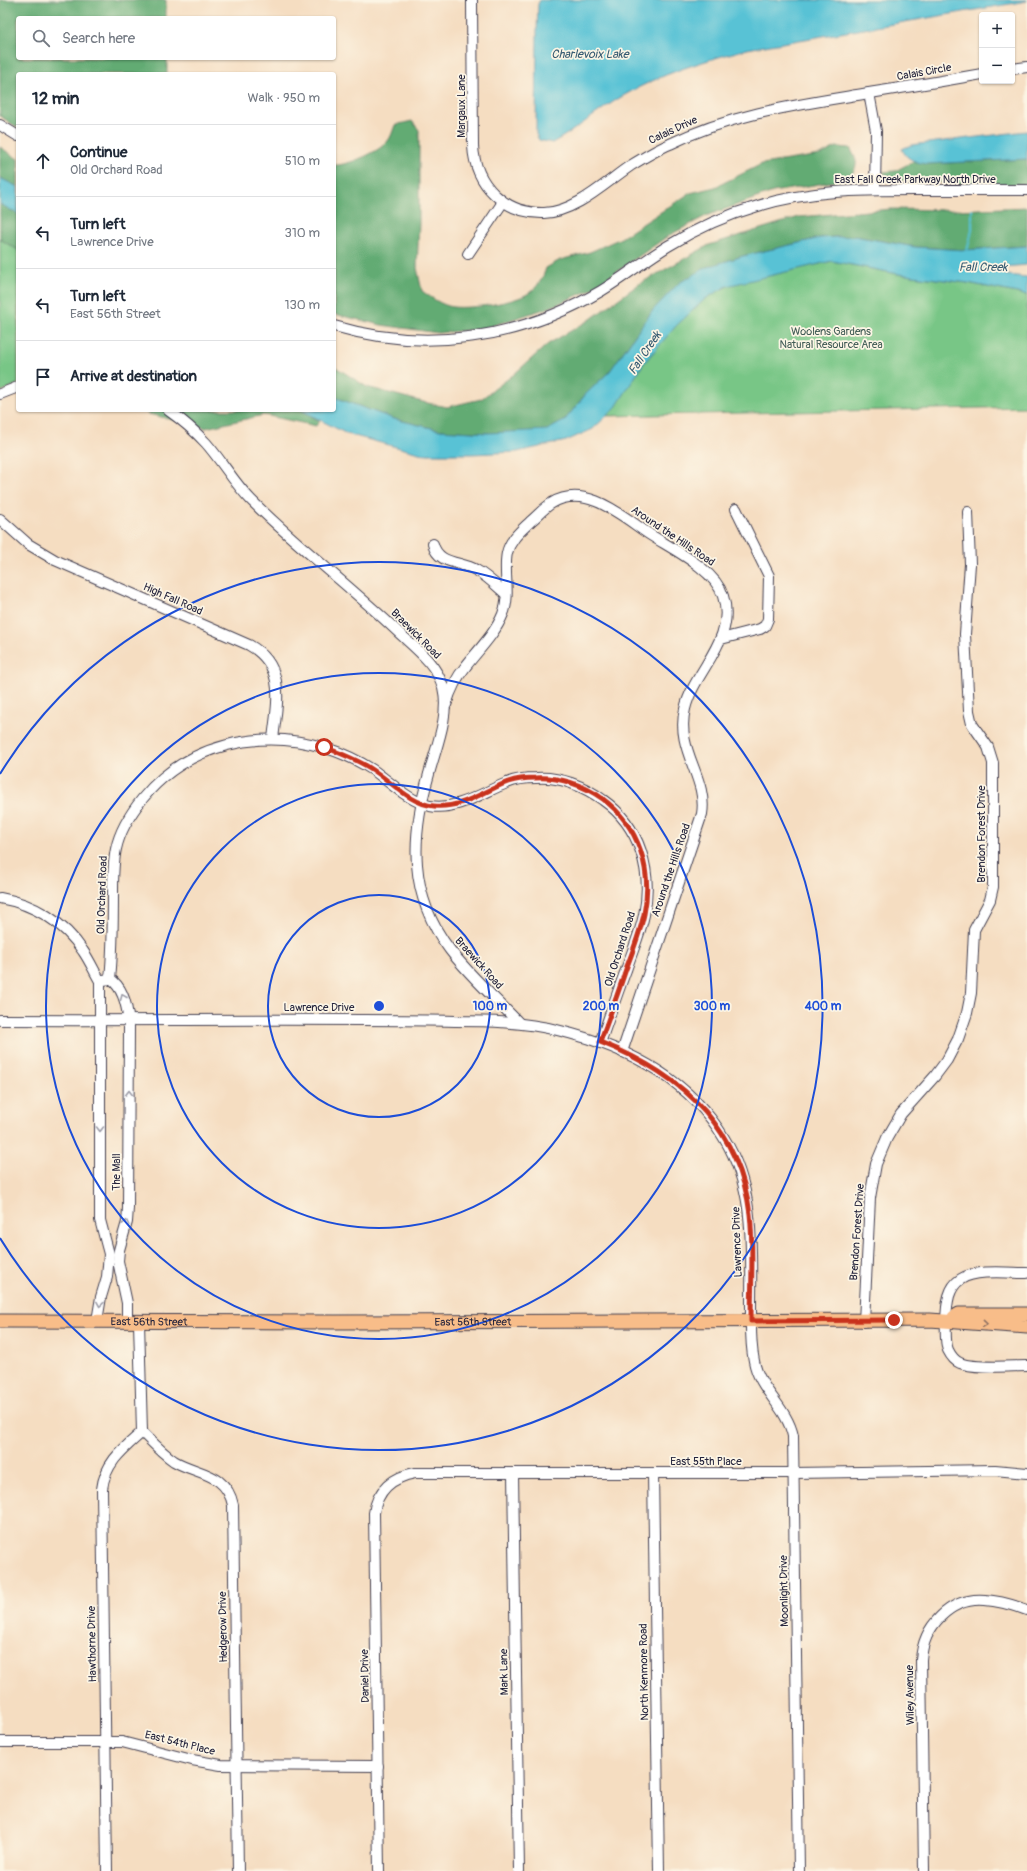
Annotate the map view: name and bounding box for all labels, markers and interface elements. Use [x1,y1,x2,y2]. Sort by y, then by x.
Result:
map controls [979,12,1015,84]
button: + [979,12,1015,48]
search box [16,16,336,60]
icon: search [30,27,52,49]
text: Search here [62,29,135,48]
water label: Charlevoix Lake [551,47,630,62]
button: − [979,48,1015,84]
street label: Calais Circle [896,61,953,83]
street label: Margaux Lane [455,74,468,138]
text: 12 min [32,88,79,109]
text: Walk · 950 m [248,90,320,106]
street label: Calais Drive [647,113,700,147]
text: Continue [70,143,128,162]
icon: ahead [32,150,54,172]
text: 510 m [285,153,320,169]
text: Old Orchard Road [70,162,163,178]
street label: East Fall Creek Parkway North Drive [834,173,996,186]
text: Turn left [70,215,126,234]
icon: left [32,222,54,244]
text: 310 m [284,225,320,241]
text: Lawrence Drive [70,234,154,250]
water label: Fall Creek [959,260,1008,275]
text: Turn left [70,287,126,306]
icon: left [32,294,54,316]
text: 130 m [284,297,320,313]
text: East 56th Street [70,306,161,322]
park label: Woolens Gardens Natural Resource Area [779,325,883,351]
water label: Fall Creek [625,328,665,377]
icon: arrive [32,366,54,388]
text: Arrive at destination [70,367,197,386]
street label: Around the Hills Road [629,503,717,569]
street label: High Fall Road [141,580,205,618]
street label: Braewick Road [388,606,444,662]
route start [315,738,333,756]
street label: Brendon Forest Drive [975,785,988,883]
street label: Around the Hills Road [649,822,693,918]
street label: Old Orchard Road [94,856,110,934]
street label: Old Orchard Road [602,910,638,988]
street label: Braewick Road [452,934,506,992]
one-way arrow [120,994,128,1002]
centre of rings [372,999,386,1013]
text: 100 m [473,999,508,1014]
text: 200 m [583,999,620,1014]
text: 300 m [694,999,731,1014]
text: 400 m [804,999,842,1014]
street label: Lawrence Drive [284,1001,355,1014]
one-way arrow [125,1090,133,1096]
one-way arrow [96,1126,104,1132]
street label: The Mall [110,1153,123,1191]
street label: Brendon Forest Drive [847,1182,867,1281]
street label: Lawrence Drive [729,1206,745,1278]
one-way arrow [121,1220,129,1226]
one-way arrow [96,1301,105,1307]
route end [885,1311,903,1329]
street label: East 56th Street [111,1315,188,1328]
street label: East 56th Street [435,1315,512,1328]
one-way arrow [982,1320,989,1329]
street label: East 55th Place [670,1455,742,1468]
street label: Moonlight Drive [777,1555,791,1627]
street label: Hedgerow Drive [216,1591,230,1663]
street label: Hawthorne Drive [85,1605,99,1682]
street label: North Kenmore Road [637,1623,651,1721]
street label: Daniel Drive [358,1648,372,1703]
street label: Mark Lane [497,1648,511,1695]
street label: Wiley Avenue [903,1664,917,1725]
street label: East 54th Place [144,1728,217,1758]

